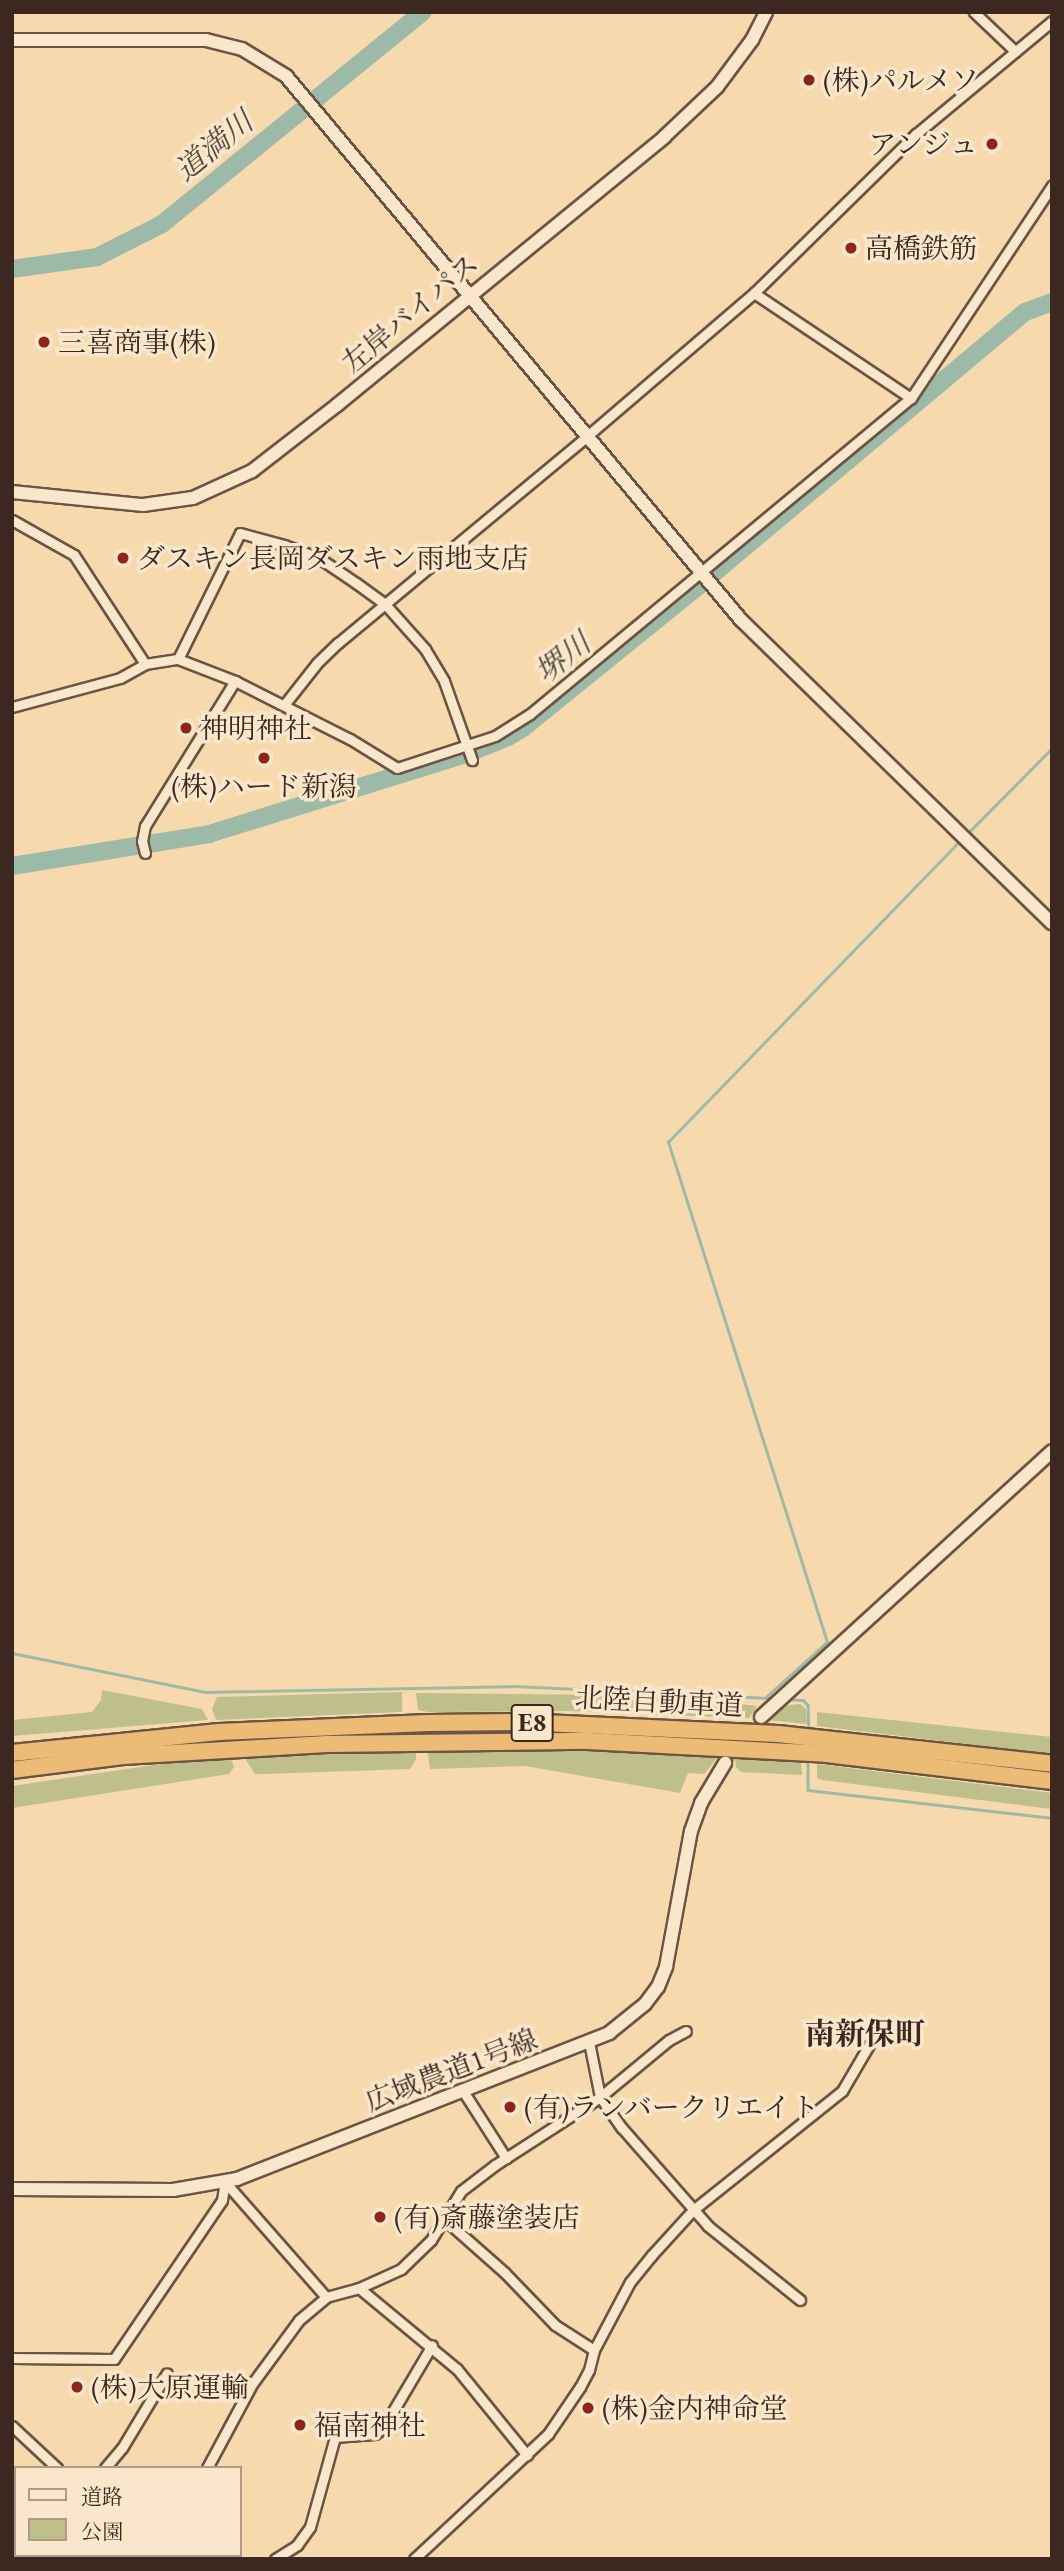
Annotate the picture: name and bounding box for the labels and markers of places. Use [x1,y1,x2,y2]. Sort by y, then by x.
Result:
place label: (株)パルメソ [823,63,981,97]
marker: (株)パルメソ [801,72,817,88]
place label: アンジュ [866,127,978,161]
marker: アンジュ [984,136,1000,152]
place label: 高橋鉄筋 [865,231,977,265]
marker: 高橋鉄筋 [843,240,859,256]
place label: 三喜商事(株) [58,325,216,359]
marker: 三喜商事(株) [36,334,52,350]
place label: ダスキン長岡ダスキン雨地支店 [137,541,529,575]
marker: ダスキン長岡ダスキン雨地支店 [115,550,131,566]
place label: 神明神社 [200,711,312,745]
marker: 神明神社 [178,720,194,736]
marker: (株)ハード新潟 [256,750,272,766]
place label: (株)ハード新潟 [171,769,357,803]
place label: (有)ランバークリエイト [524,2090,822,2124]
marker: (有)ランバークリエイト [502,2099,518,2115]
place label: (有)斎藤塗装店 [394,2200,580,2234]
marker: (有)斎藤塗装店 [372,2209,388,2225]
place label: (株)大原運輸 [91,2370,249,2404]
marker: (株)大原運輸 [69,2379,85,2395]
place label: (株)金内神命堂 [602,2391,788,2425]
marker: (株)金内神命堂 [580,2400,596,2416]
place label: 福南神社 [314,2408,426,2442]
marker: 福南神社 [292,2417,308,2433]

